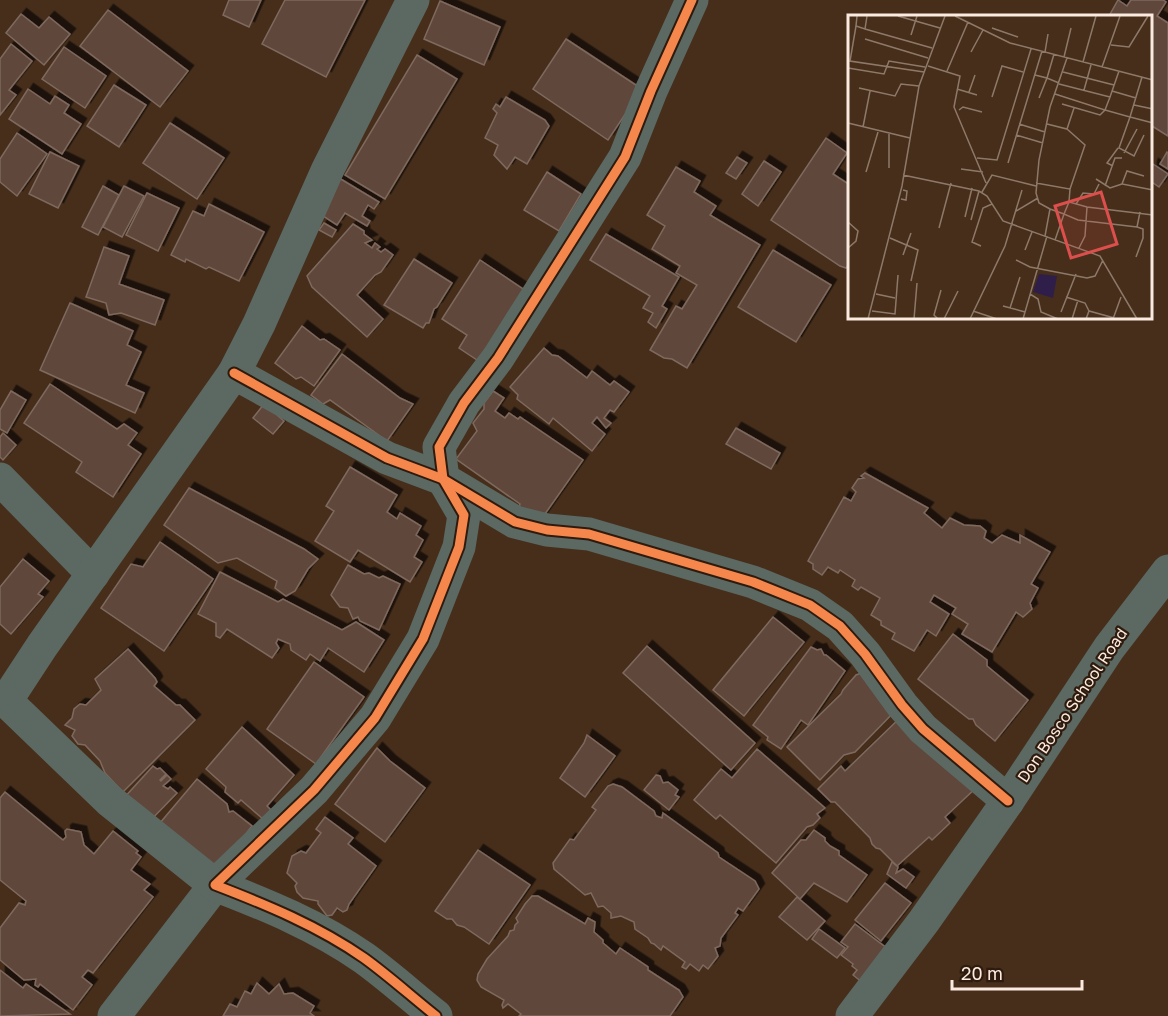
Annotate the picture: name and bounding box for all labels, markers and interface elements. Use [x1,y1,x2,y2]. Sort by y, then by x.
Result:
inset map [848,15,1153,320]
street label: Don Bosco School Road [1013,624,1131,786]
scale bar [952,953,1082,991]
text: 20 m [961,962,1003,984]

